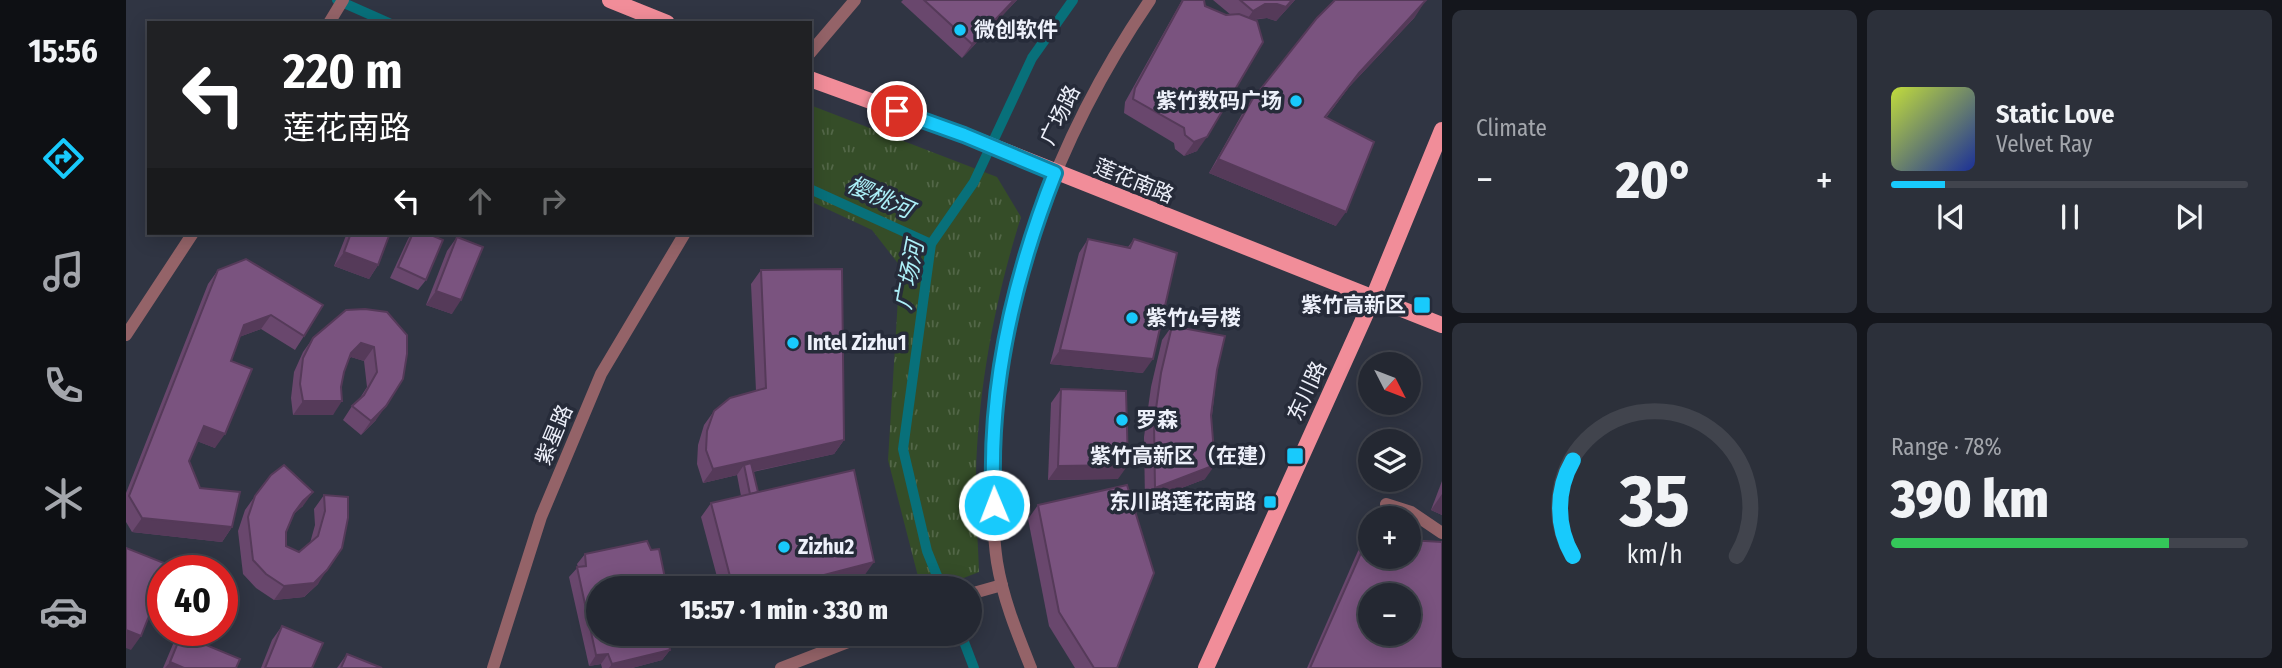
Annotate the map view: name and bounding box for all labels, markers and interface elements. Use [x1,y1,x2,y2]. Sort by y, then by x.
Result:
place label: 微创软件 [974,17,1058,43]
marker: 微创软件 [952,22,968,38]
text: 15:56 [28,32,98,70]
text: 220 m [283,42,403,101]
icon: left [168,49,259,140]
pin [867,81,927,141]
street label: 广场路 [1035,81,1085,149]
place label: 紫竹数码广场 [1156,88,1282,114]
icon: arrive [878,92,916,130]
marker: 紫竹数码广场 [1288,93,1304,109]
text: Static Love [1996,99,2114,130]
text: 莲花南路 [283,109,411,147]
text: Climate [1476,114,1547,142]
text: Velvet Ray [1996,130,2092,158]
icon: directions [39,134,88,183]
text: 20° [1616,149,1693,212]
street label: 莲花南路 [1090,153,1178,209]
text: − [1476,157,1493,203]
text: + [1816,157,1833,203]
water label: 樱桃河 [843,170,921,225]
icon: left [388,182,426,220]
icon: ahead [461,182,499,220]
icon: right [534,182,572,220]
icon: previous [1932,198,1970,236]
icon: pause [2051,198,2089,236]
icon: next [2170,198,2208,236]
water label: 广场河 [889,235,930,312]
icon: music [39,247,88,296]
place label: 紫竹高新区 [1301,292,1406,318]
marker: 紫竹高新区 [1412,295,1432,315]
place label: 紫竹4号楼 [1146,305,1241,331]
marker: 紫竹4号楼 [1124,310,1140,326]
place label: Intel Zizhu1 [807,330,907,356]
marker: Intel Zizhu1 [785,335,801,351]
north arrow [1358,352,1421,415]
map controls [1358,352,1421,646]
street label: 东川路 [1282,357,1332,425]
icon: phone [39,361,88,410]
street label: 紫星路 [530,401,578,469]
place label: 罗森 [1136,407,1178,433]
marker: 罗森 [1114,412,1130,428]
button: layers [1358,429,1421,492]
text: Range · 78% [1891,433,2002,461]
place label: 紫竹高新区（在建） [1090,443,1279,469]
marker: 紫竹高新区（在建） [1285,446,1305,466]
text: 35 [1618,459,1690,546]
position arrow [957,468,1031,542]
text: 390 km [1891,468,2049,531]
icon: climate [39,474,88,523]
place label: 东川路莲花南路 [1109,489,1256,515]
marker: 东川路莲花南路 [1262,494,1278,510]
button: + [1358,506,1421,569]
place label: Zizhu2 [798,534,854,560]
marker: Zizhu2 [776,539,792,555]
text: km/h [1627,540,1682,570]
speed limit sign: 40 [147,555,238,646]
button: − [1358,583,1421,646]
icon: car [39,587,88,636]
text: 15:57 · 1 min · 330 m [680,595,888,626]

